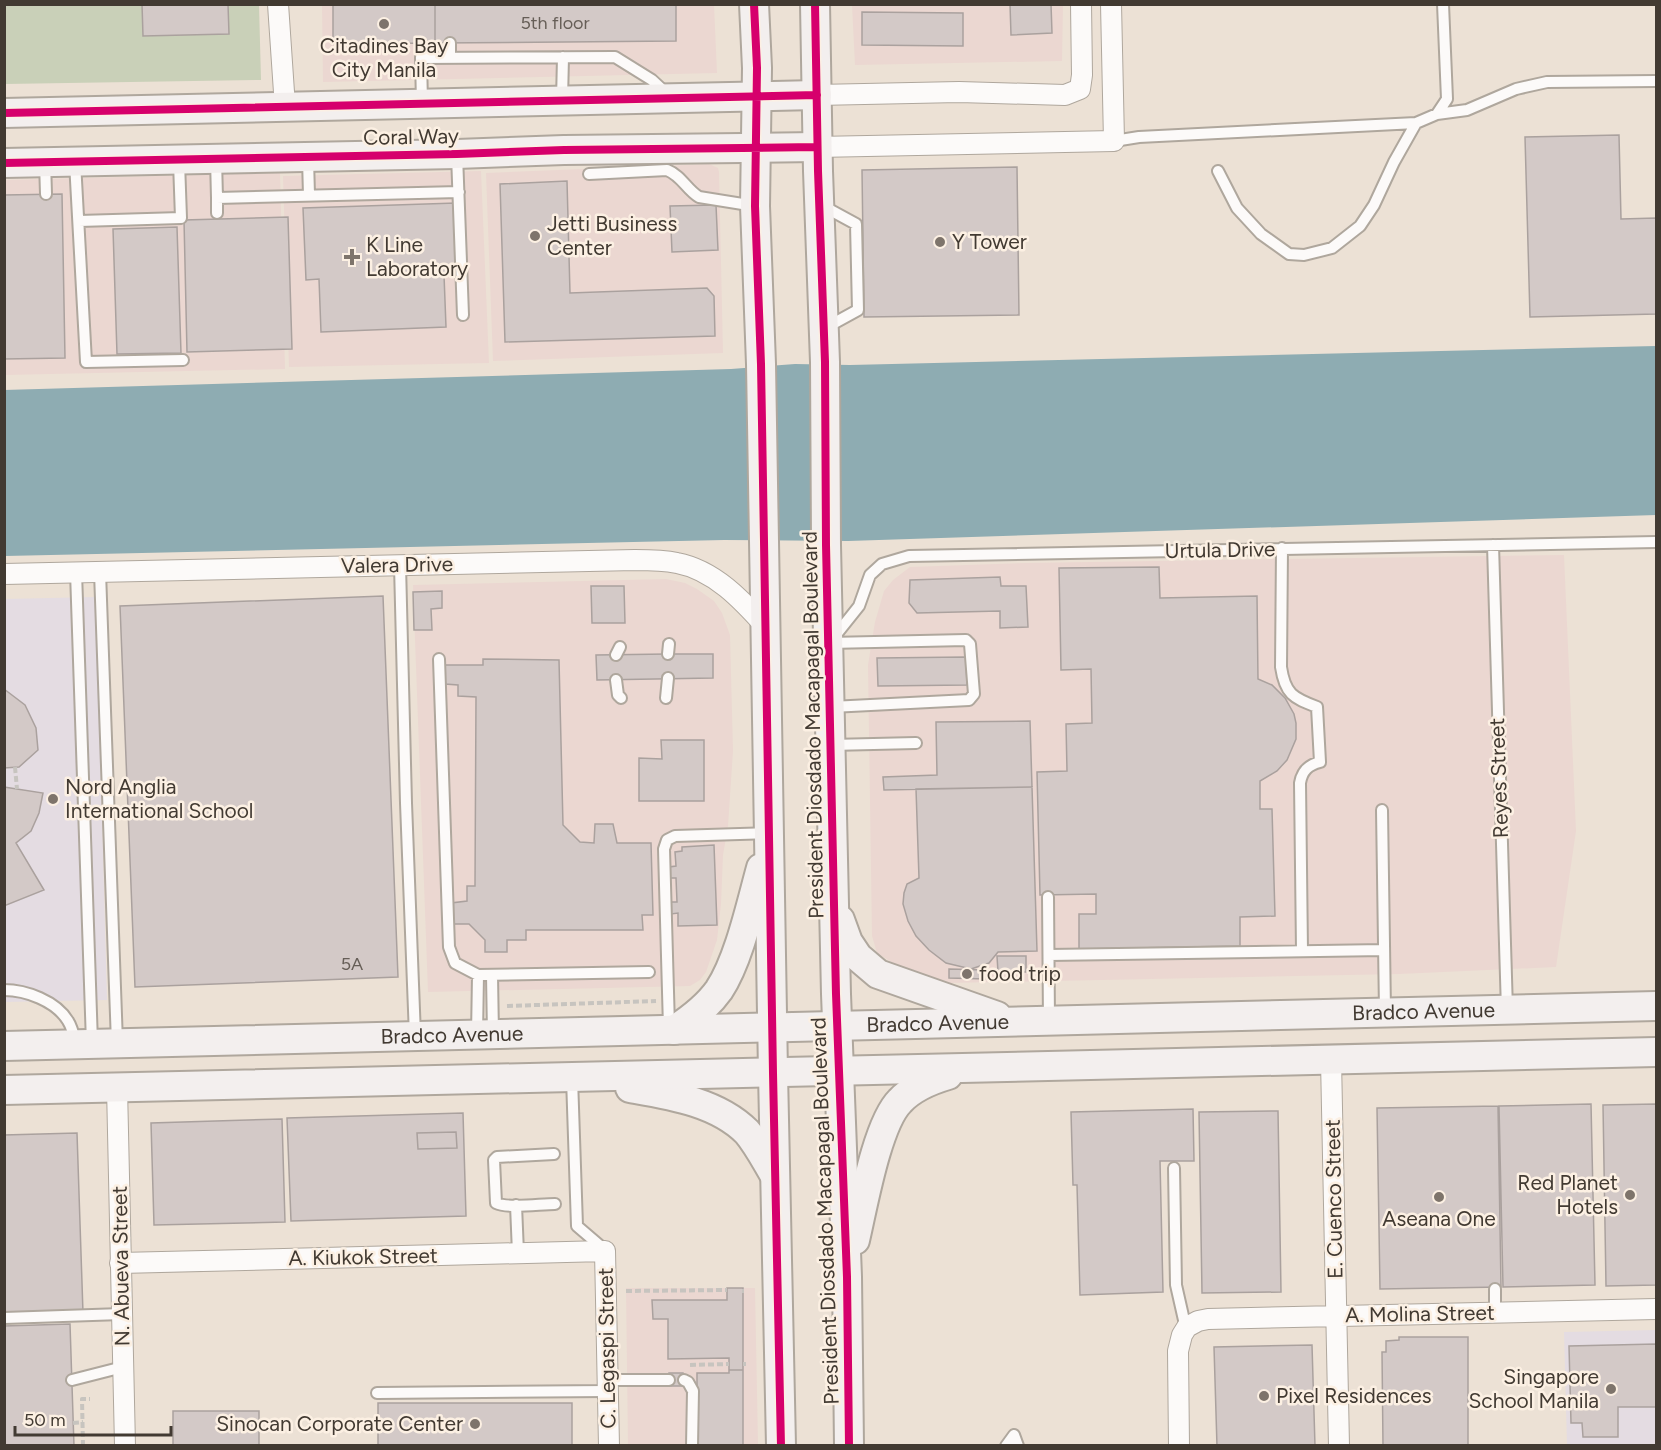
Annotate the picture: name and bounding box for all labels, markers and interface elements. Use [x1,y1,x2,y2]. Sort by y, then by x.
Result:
house number: 5th floor [520,12,590,34]
marker: Citadines Bay City Manila [377,17,391,31]
place label: Citadines Bay City Manila [320,33,448,82]
street label: Coral Way [363,123,459,150]
place label: Jetti Business Center [547,211,677,260]
marker: Jetti Business Center [528,229,542,243]
place label: Y Tower [952,229,1027,254]
place label: K Line Laboratory [366,232,468,281]
marker: Y Tower [933,235,947,249]
marker: K Line Laboratory [343,248,361,266]
street label: President Diosdado Macapagal Boulevard [797,531,828,919]
street label: Urtula Drive [1164,536,1276,563]
street label: Valera Drive [341,551,453,578]
street label: Reyes Street [1484,717,1513,839]
place label: Nord Anglia International School [65,774,253,823]
marker: Nord Anglia International School [46,792,60,806]
house number: 5A [341,953,363,975]
place label: food trip [979,961,1061,986]
marker: food trip [960,967,974,981]
street label: Bradco Avenue [1352,997,1495,1025]
street label: Bradco Avenue [866,1009,1009,1037]
street label: President Diosdado Macapagal Boulevard [805,1017,844,1405]
street label: Bradco Avenue [380,1020,524,1049]
street label: E. Cuenco Street [1320,1119,1347,1279]
place label: Red Planet Hotels [1517,1170,1618,1219]
street label: N. Abueva Street [107,1185,134,1347]
marker: Red Planet Hotels [1623,1188,1637,1202]
marker: Aseana One [1432,1190,1446,1204]
place label: Aseana One [1382,1206,1496,1231]
street label: A. Kiukok Street [288,1243,438,1270]
street label: C. Legaspi Street [593,1267,620,1429]
street label: A. Molina Street [1345,1300,1495,1327]
place label: Singapore School Manila [1468,1364,1599,1413]
marker: Singapore School Manila [1604,1382,1618,1396]
place label: Pixel Residences [1276,1383,1432,1408]
marker: Pixel Residences [1257,1389,1271,1403]
scale bar [15,1399,171,1437]
text: 50 m [24,1409,66,1431]
place label: Sinocan Corporate Center [216,1411,463,1436]
marker: Sinocan Corporate Center [468,1417,482,1431]

